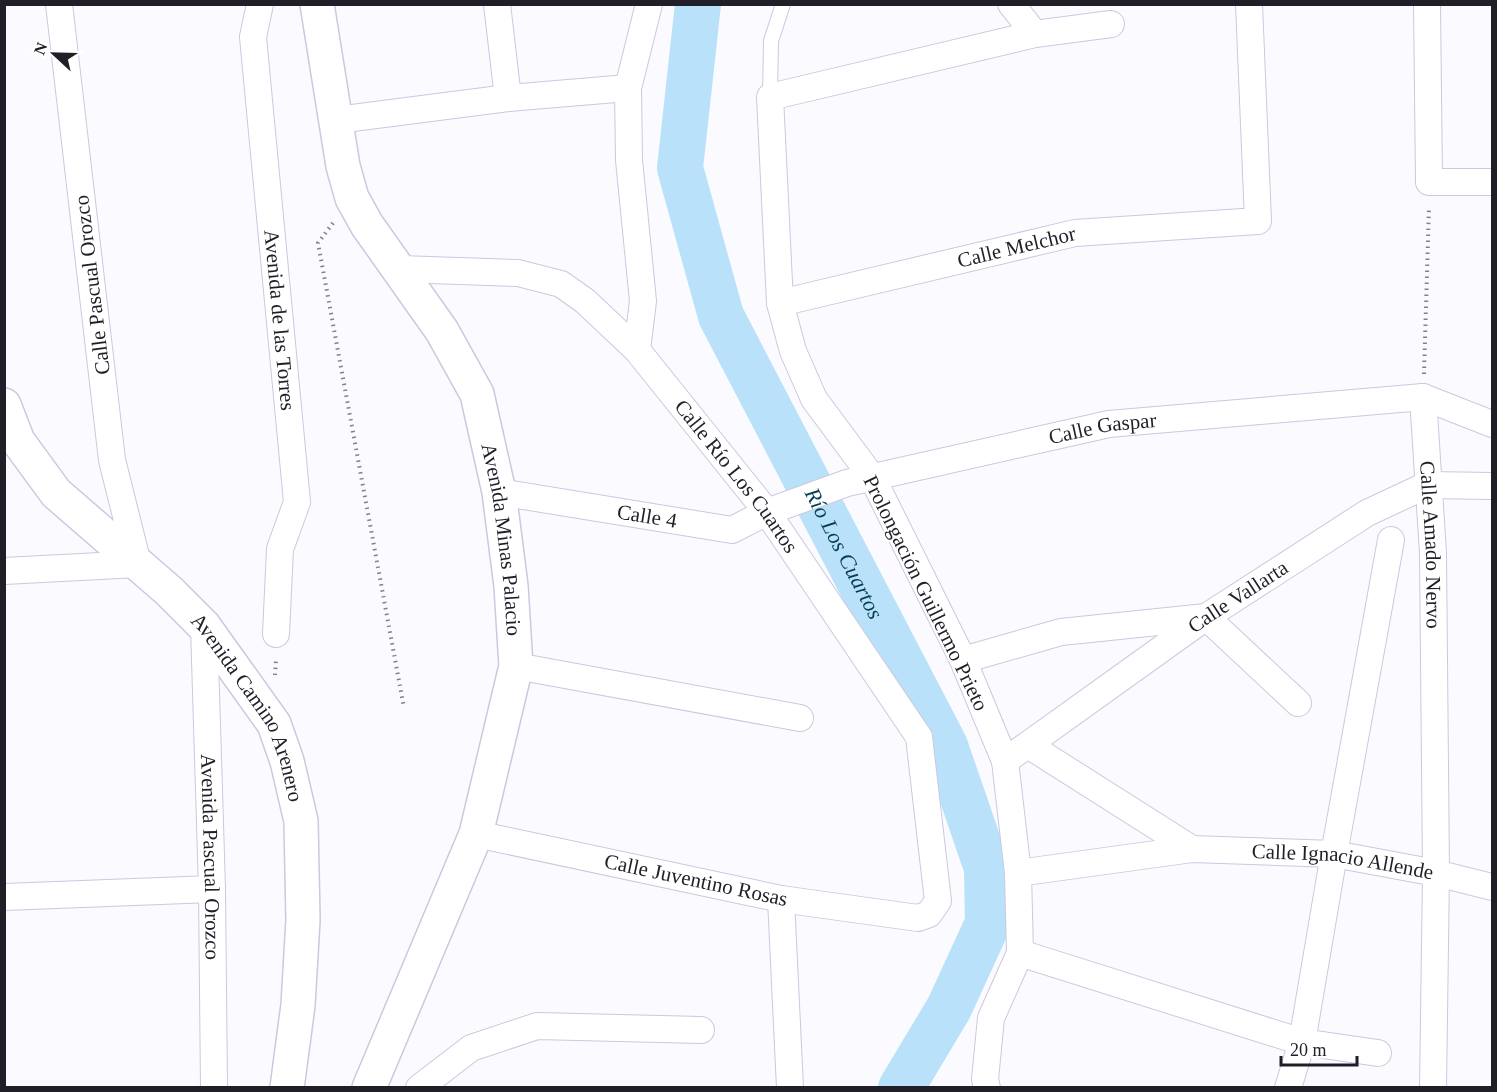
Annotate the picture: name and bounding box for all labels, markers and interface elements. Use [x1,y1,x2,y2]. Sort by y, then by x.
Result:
north arrow [24,24,84,84]
text: N [31,40,51,57]
street label: Calle Pascual Orozco [69,194,115,376]
street label: Calle Melchor [955,221,1078,273]
street label: Avenida de las Torres [259,228,300,412]
street label: Calle Río Los Cuartos [670,395,803,557]
street label: Calle Gaspar [1046,408,1157,449]
street label: Avenida Minas Palacio [476,441,526,637]
street label: Calle Amado Nervo [1415,460,1446,629]
street label: Prolongación Guillermo Prieto [858,471,994,715]
water label: Río Los Cuartos [800,483,889,623]
street label: Calle 4 [615,499,679,533]
street label: Calle Vallarta [1183,555,1293,638]
street label: Avenida Camino Arenero [186,608,308,804]
street label: Avenida Pascual Orozco [196,754,225,960]
street label: Calle Ignacio Allende [1251,839,1435,884]
street label: Calle Juventino Rosas [602,849,790,911]
scale bar [1281,1029,1358,1067]
text: 20 m [1290,1040,1327,1060]

